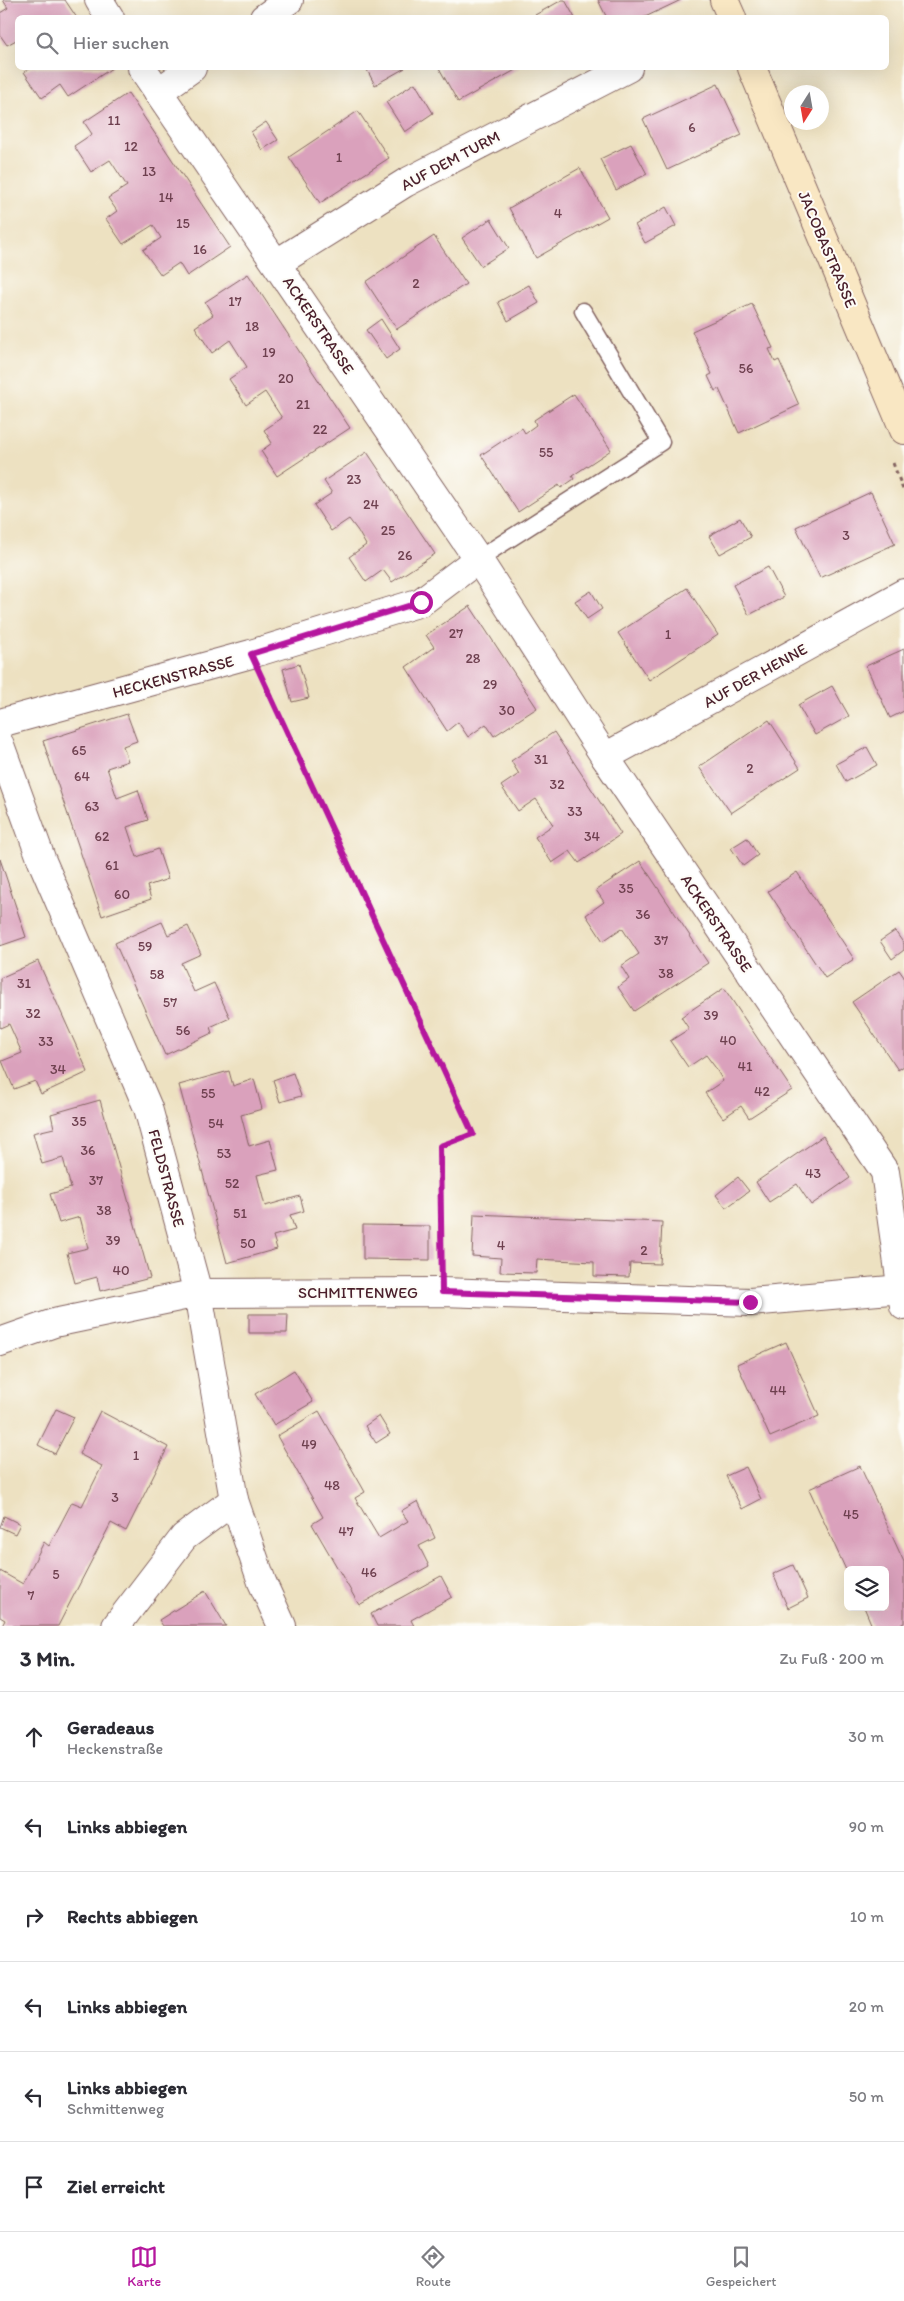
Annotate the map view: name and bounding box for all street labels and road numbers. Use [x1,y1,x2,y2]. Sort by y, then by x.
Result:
street label: AUF DEM TURM [397,126,503,195]
street label: JACOBASTRASSE [794,188,861,311]
street label: ACKERSTRASSE [279,273,358,378]
street label: AUF DER HENNE [700,639,810,712]
street label: HECKENSTRASSE [110,651,236,702]
street label: ACKERSTRASSE [677,871,756,976]
street label: FELDSTRASSE [144,1127,189,1229]
street label: SCHMITTENWEG [298,1283,418,1302]

